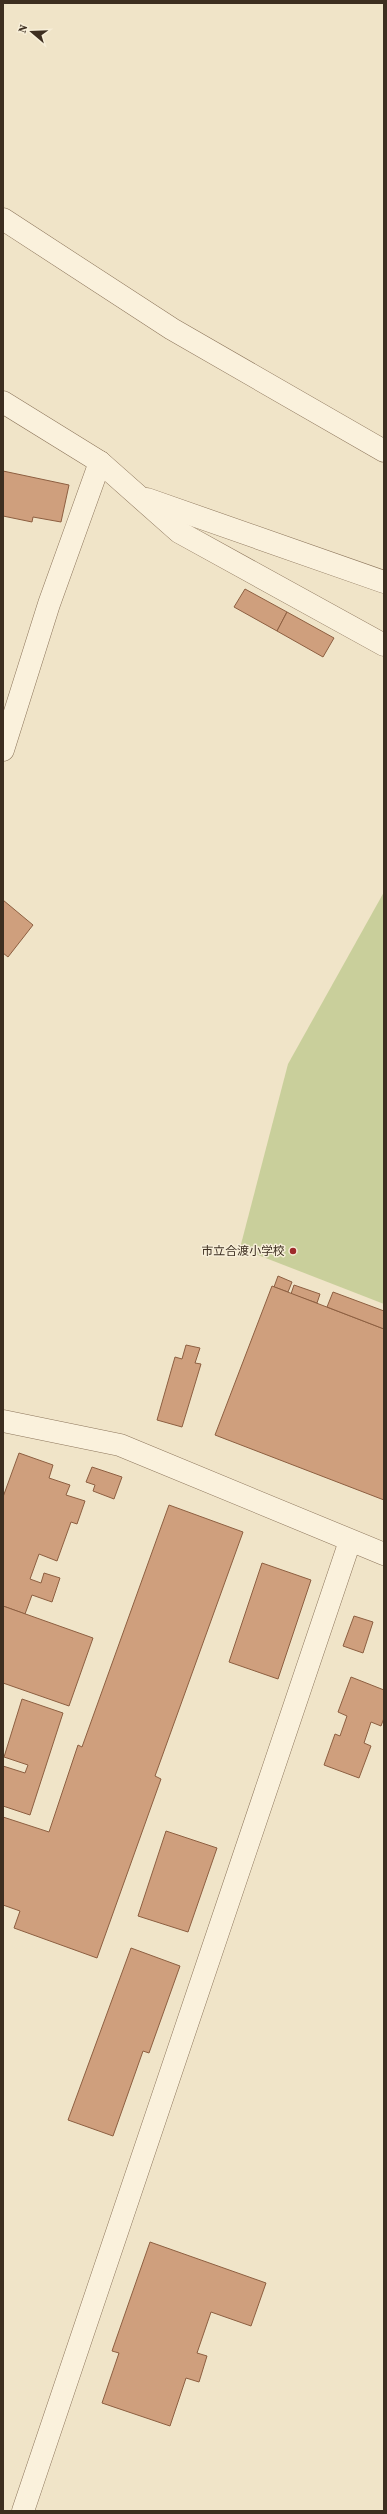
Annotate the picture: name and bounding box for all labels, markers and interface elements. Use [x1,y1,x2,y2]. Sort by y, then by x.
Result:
north arrow [12,12,52,52]
text: N [15,23,31,35]
place label: 市立合渡小学校 [201,1243,285,1259]
marker: 市立合渡小学校 [288,1246,298,1256]

